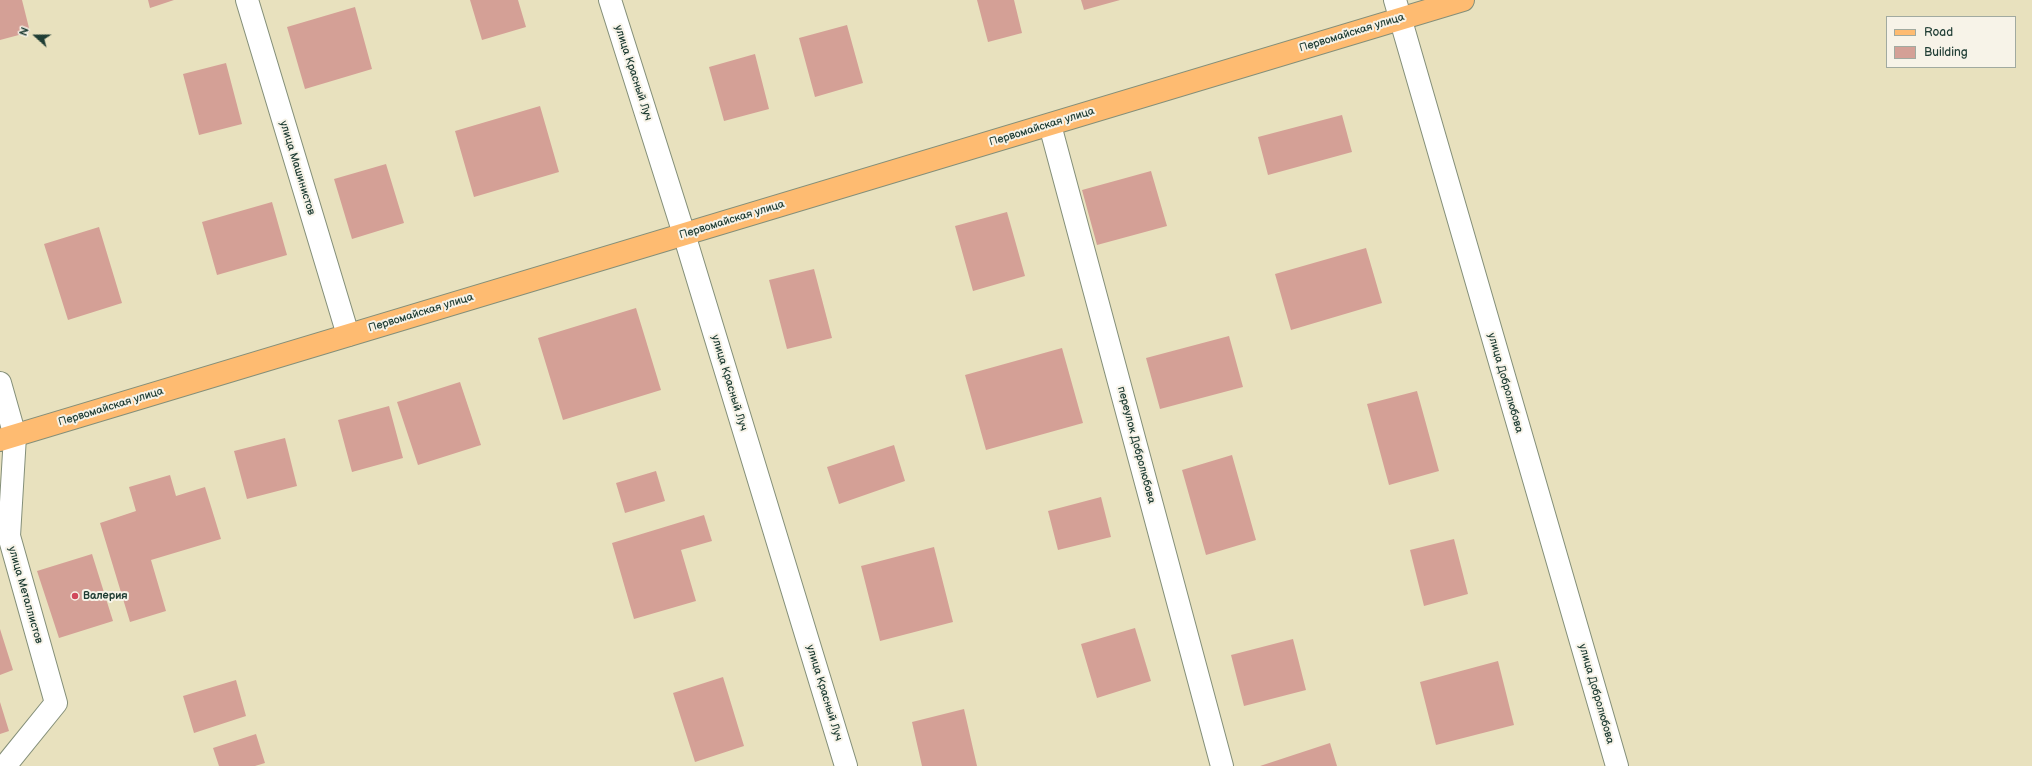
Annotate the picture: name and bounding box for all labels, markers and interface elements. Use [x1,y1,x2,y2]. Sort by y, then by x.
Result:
street label: Первомайская улица [1298,11,1406,55]
north arrow [16,16,56,56]
legend [1886,16,2016,68]
street label: улица Красный Луч [611,24,655,122]
text: N [17,25,32,38]
text: Road [1924,25,1953,40]
text: Building [1924,45,1968,60]
street label: Первомайская улица [988,105,1096,149]
street label: улица Машинистов [276,119,318,217]
street label: Первомайская улица [678,198,786,242]
street label: Первомайская улица [367,291,475,335]
street label: улица Добролюбова [1484,332,1526,434]
street label: улица Красный Луч [708,333,750,433]
street label: Первомайская улица [57,385,165,429]
street label: переулок Добролюбова [1114,385,1158,505]
street label: улица Металлистов [5,545,45,645]
place label: Валерия [83,589,128,603]
marker: Валерия [70,591,80,601]
street label: улица Красный Луч [803,643,845,743]
street label: улица Добролюбова [1575,643,1617,745]

